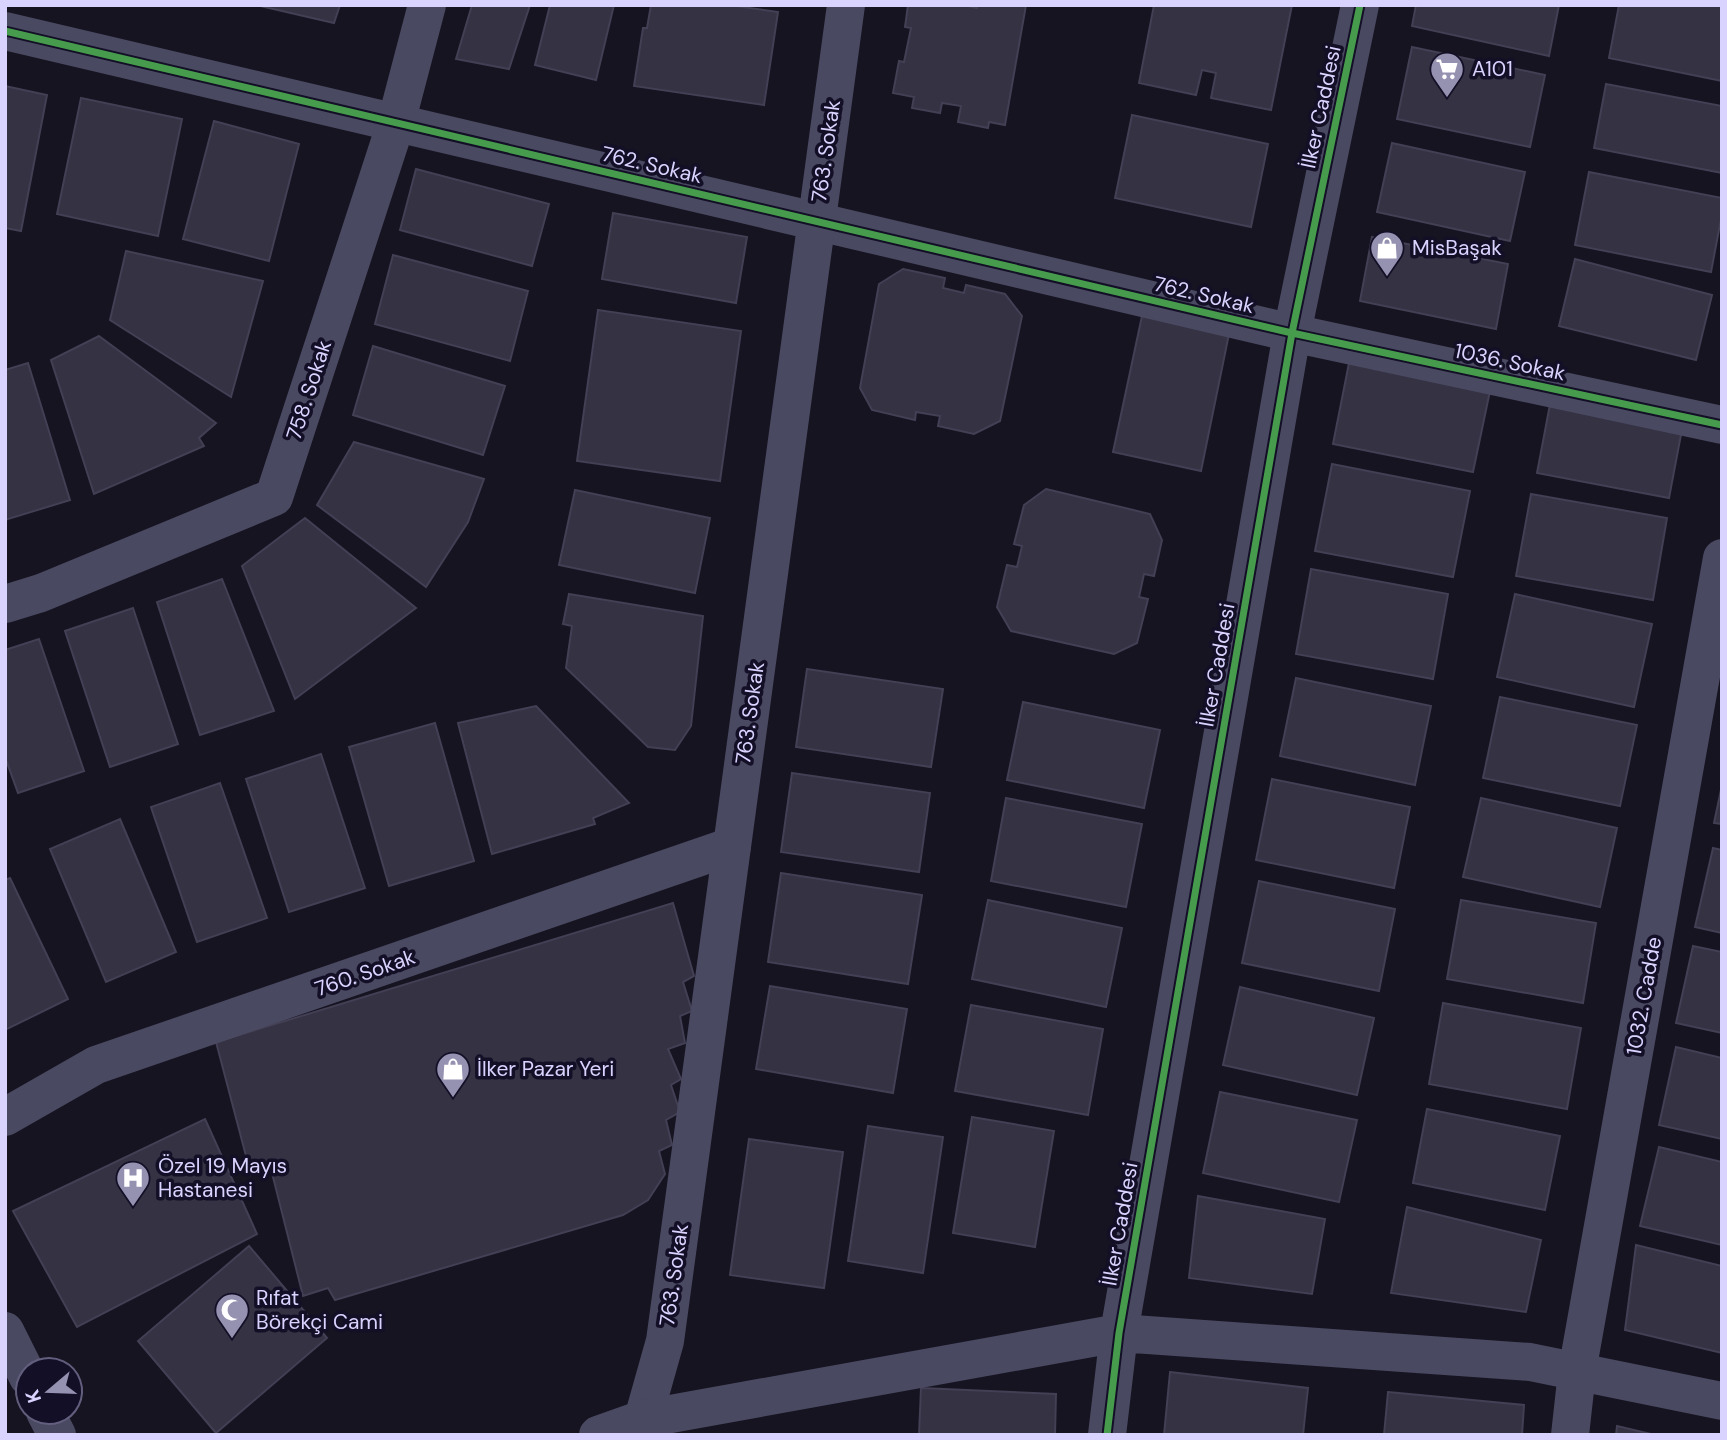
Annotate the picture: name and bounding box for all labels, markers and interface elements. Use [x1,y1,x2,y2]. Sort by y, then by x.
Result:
street label: İlker Caddesi [1294,43,1348,171]
supermarket icon: A101 [1428,50,1466,99]
place label: A101 [1472,55,1513,83]
street label: 763. Sokak [805,98,847,204]
street label: 762. Sokak [599,140,705,190]
shop icon: MisBaşak [1368,229,1406,278]
place label: MisBaşak [1412,234,1502,262]
street label: 762. Sokak [1151,270,1257,320]
street label: 758. Sokak [280,336,338,443]
street label: 1036. Sokak [1452,337,1568,387]
street label: İlker Caddesi [1192,601,1242,729]
street label: 763. Sokak [729,660,771,766]
street label: 1032. Cadde [1620,934,1668,1057]
street label: 760. Sokak [311,943,419,1003]
shop icon: İlker Pazar Yeri [434,1050,472,1099]
place label: İlker Pazar Yeri [477,1055,614,1083]
place label: Özel 19 Mayıs Hastanesi [158,1152,287,1204]
hospital icon: Özel 19 Mayıs Hastanesi [114,1159,152,1208]
street label: İlker Caddesi [1095,1160,1145,1288]
street label: 763. Sokak [653,1222,695,1328]
place label: Rıfat Börekçi Cami [256,1284,383,1336]
mosque icon: Rıfat Börekçi Cami [213,1291,251,1340]
north arrow [14,1356,84,1426]
text: K [20,1386,47,1406]

